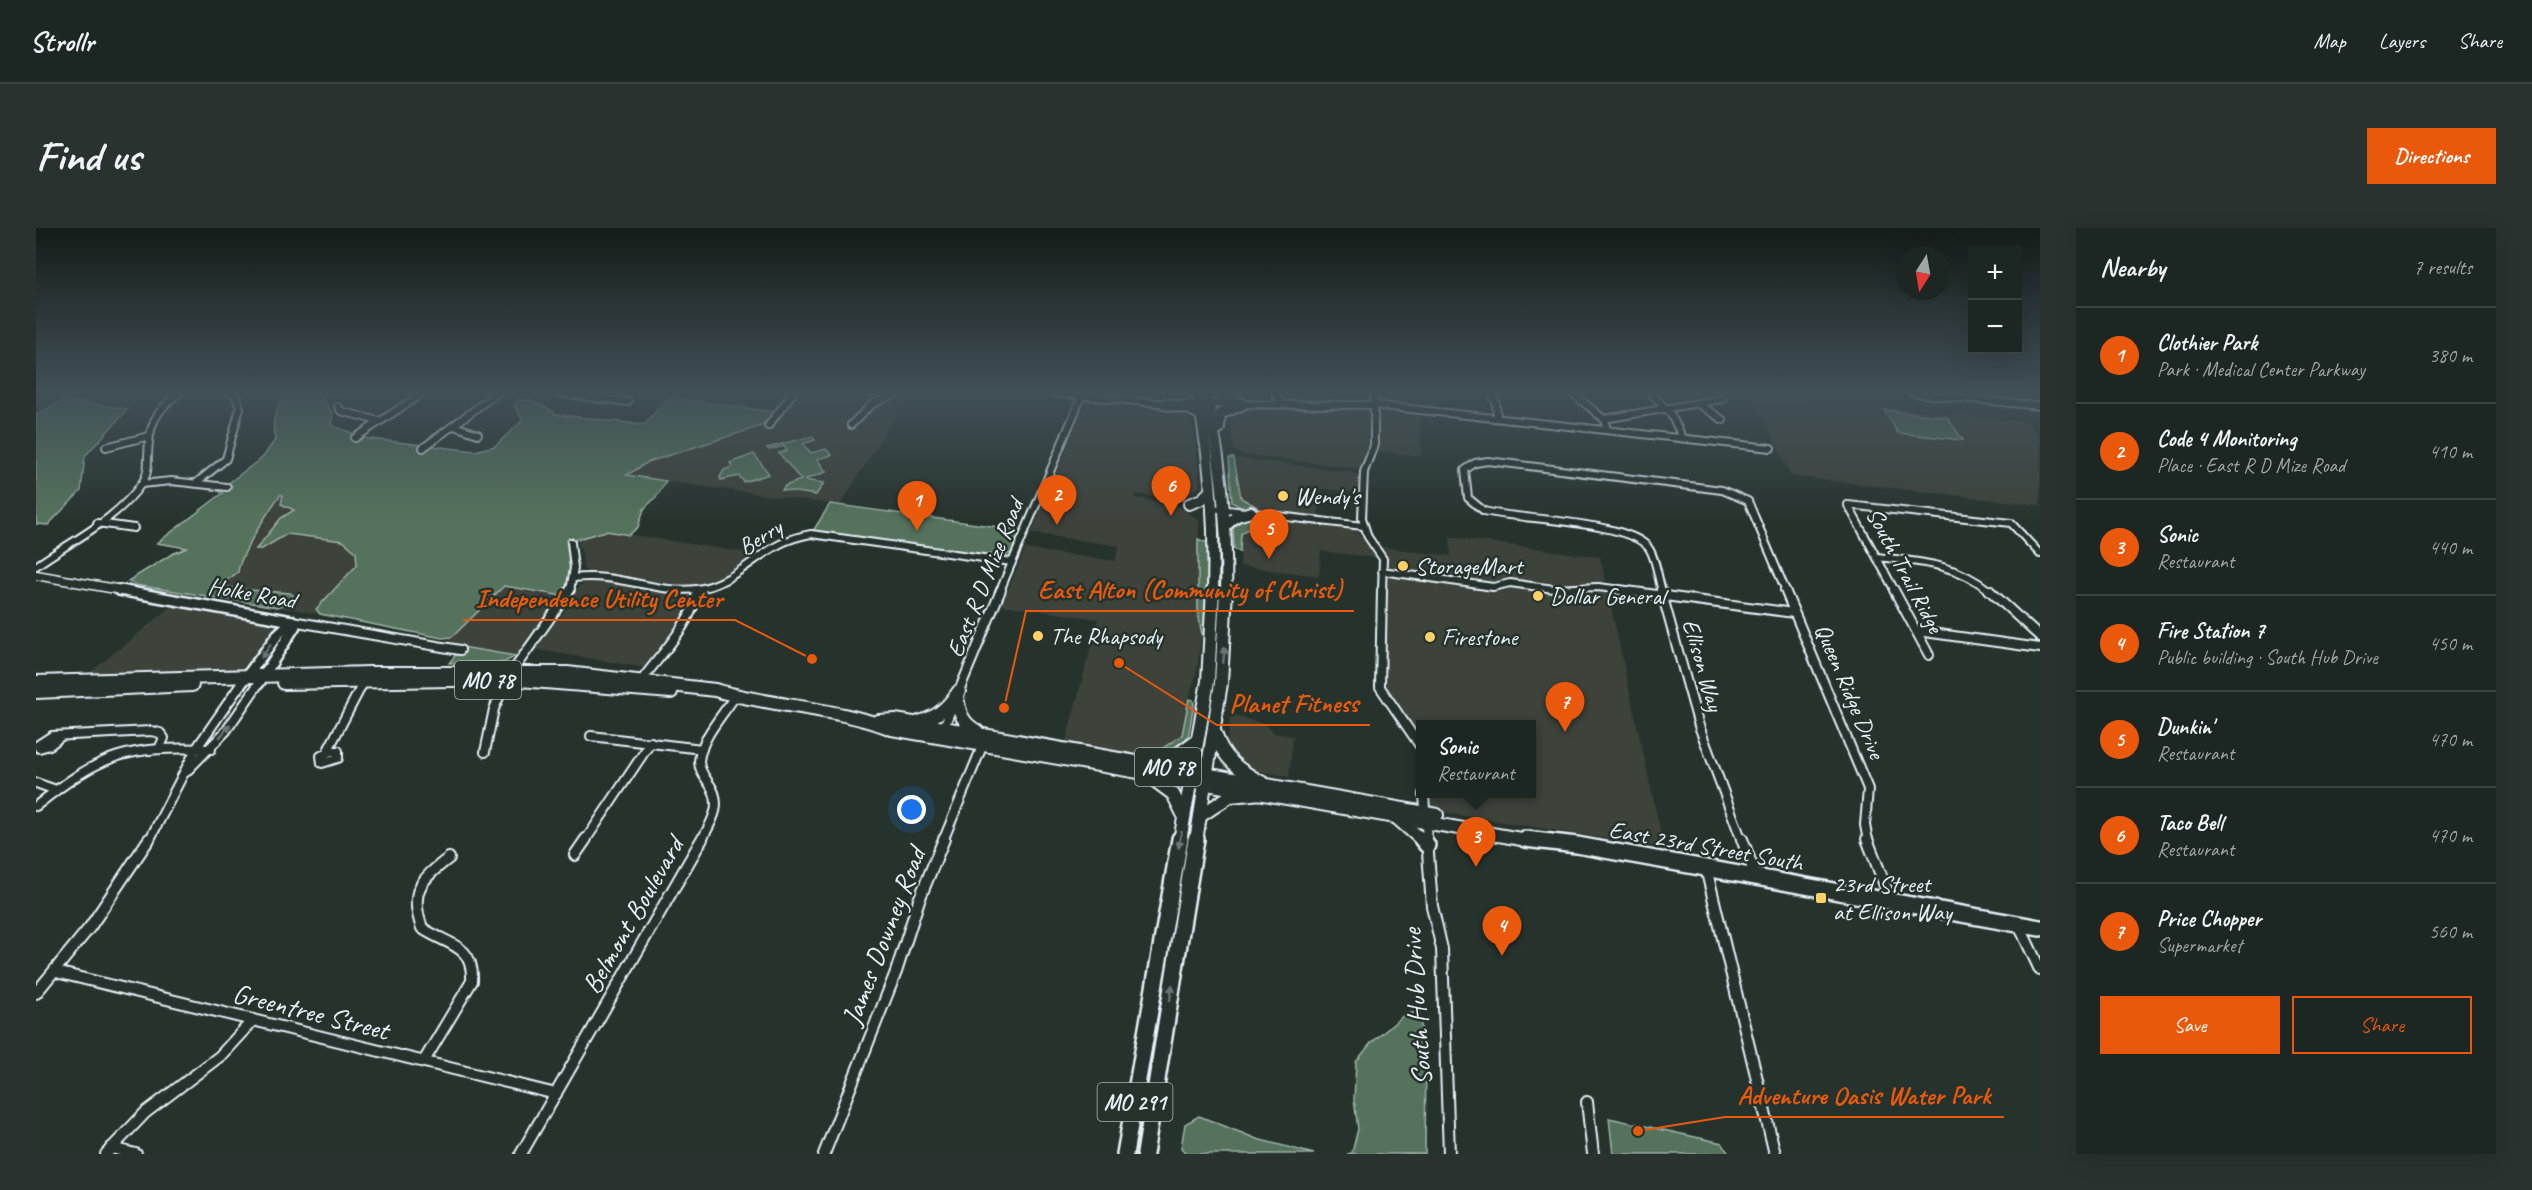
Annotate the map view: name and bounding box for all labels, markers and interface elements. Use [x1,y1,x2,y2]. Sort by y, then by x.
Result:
text: Strollr [30,24,94,59]
text: Map [2313,28,2346,54]
text: Layers [2379,28,2425,54]
text: Share [2458,28,2502,54]
button: Directions [2367,128,2496,184]
text: Find us [36,130,141,183]
north arrow [1896,246,1950,300]
map controls [1968,246,2022,354]
button: + [1968,246,2022,300]
text: Nearby [2100,251,2165,284]
text: 7 results [2413,255,2472,280]
button: − [1968,300,2022,354]
text: Clothier Park [2157,329,2257,357]
text: 1 [2115,343,2124,368]
text: 380 m [2429,343,2472,368]
text: Park · Medical Center Parkway [2157,357,2365,382]
text: Code 4 Monitoring [2157,425,2296,453]
text: 2 [2115,439,2124,464]
text: 410 m [2429,439,2472,464]
text: Place · East R D Mize Road [2157,453,2345,478]
pin: 6 [1152,466,1190,516]
pin: 2 [1038,476,1076,525]
place label: Wendy's [1295,481,1363,511]
pin: 1 [898,482,936,531]
marker: Wendy's [1276,489,1290,503]
street label: East R D Mize Road [940,491,1032,661]
street label: South Trail Ridge [1859,502,1952,640]
pin: 5 [1250,510,1288,559]
street label: Berry [733,511,789,562]
text: Sonic [2157,521,2198,549]
text: 3 [2115,535,2124,560]
text: 440 m [2429,535,2472,560]
text: Restaurant [2157,549,2234,574]
place label: StorageMart [1415,551,1525,581]
marker: StorageMart [1396,559,1410,573]
callout: East Alton (Community of Christ) [1026,567,1354,611]
street label: Holke Road [206,571,302,616]
text: East Alton (Community of Christ) [1038,573,1344,606]
callout: Independence Utility Center [463,576,735,620]
place label: Dollar General [1550,581,1669,611]
text: Independence Utility Center [476,582,725,615]
marker: Dollar General [1531,589,1545,603]
street label: Ellison Way [1676,616,1731,716]
text: Fire Station 7 [2157,617,2265,645]
street label: Queen Ridge Drive [1808,619,1893,765]
place label: The Rhapsody [1050,621,1164,651]
place label: Firestone [1442,622,1519,652]
marker: The Rhapsody [1031,629,1045,643]
marker: Firestone [1423,630,1437,644]
text: 4 [2115,631,2124,656]
text: 450 m [2429,631,2472,656]
one-way arrow [260,643,272,659]
text: Public building · South Hub Drive [2157,645,2378,670]
one-way arrow [1219,646,1229,665]
road number: MO 78 [455,661,521,699]
callout: Planet Fitness [1217,681,1370,725]
pin: 7 [1546,682,1585,732]
text: Planet Fitness [1230,687,1361,720]
text: Dunkin' [2157,713,2213,741]
popup [1416,720,1536,798]
one-way arrow [218,724,231,739]
text: 5 [2115,727,2124,752]
text: 470 m [2429,727,2472,752]
text: Sonic [1437,733,1478,761]
text: Restaurant [2157,741,2234,766]
road number: MO 78 [1135,748,1201,786]
text: Restaurant [1437,761,1515,786]
your location [897,795,926,824]
text: Taco Bell [2157,809,2223,837]
street label: East 23rd Street South [1607,814,1807,878]
pin: 3 [1456,818,1496,867]
text: 6 [2115,823,2124,848]
text: 470 m [2429,823,2472,848]
street label: Belmont Boulevard [574,827,693,1000]
one-way arrow [1175,831,1184,850]
text: Restaurant [2157,837,2234,862]
street label: James Downey Road [833,839,935,1032]
place label: 23rd Street at Ellison Way [1833,869,1954,927]
marker: 23rd Street at Ellison Way [1814,891,1828,905]
text: Price Chopper [2157,905,2261,933]
pin: 4 [1482,906,1522,956]
text: 7 [2115,919,2124,944]
text: 560 m [2429,919,2472,944]
street label: South Hub Drive [1393,925,1439,1087]
text: Supermarket [2157,933,2242,958]
street label: Greentree Street [229,975,395,1048]
one-way arrow [1167,984,1176,1003]
button: Save [2100,996,2280,1054]
button: Share [2292,996,2472,1054]
callout: Adventure Oasis Water Park [1725,1073,2004,1117]
text: Adventure Oasis Water Park [1738,1079,1993,1112]
road number: MO 291 [1098,1083,1172,1121]

